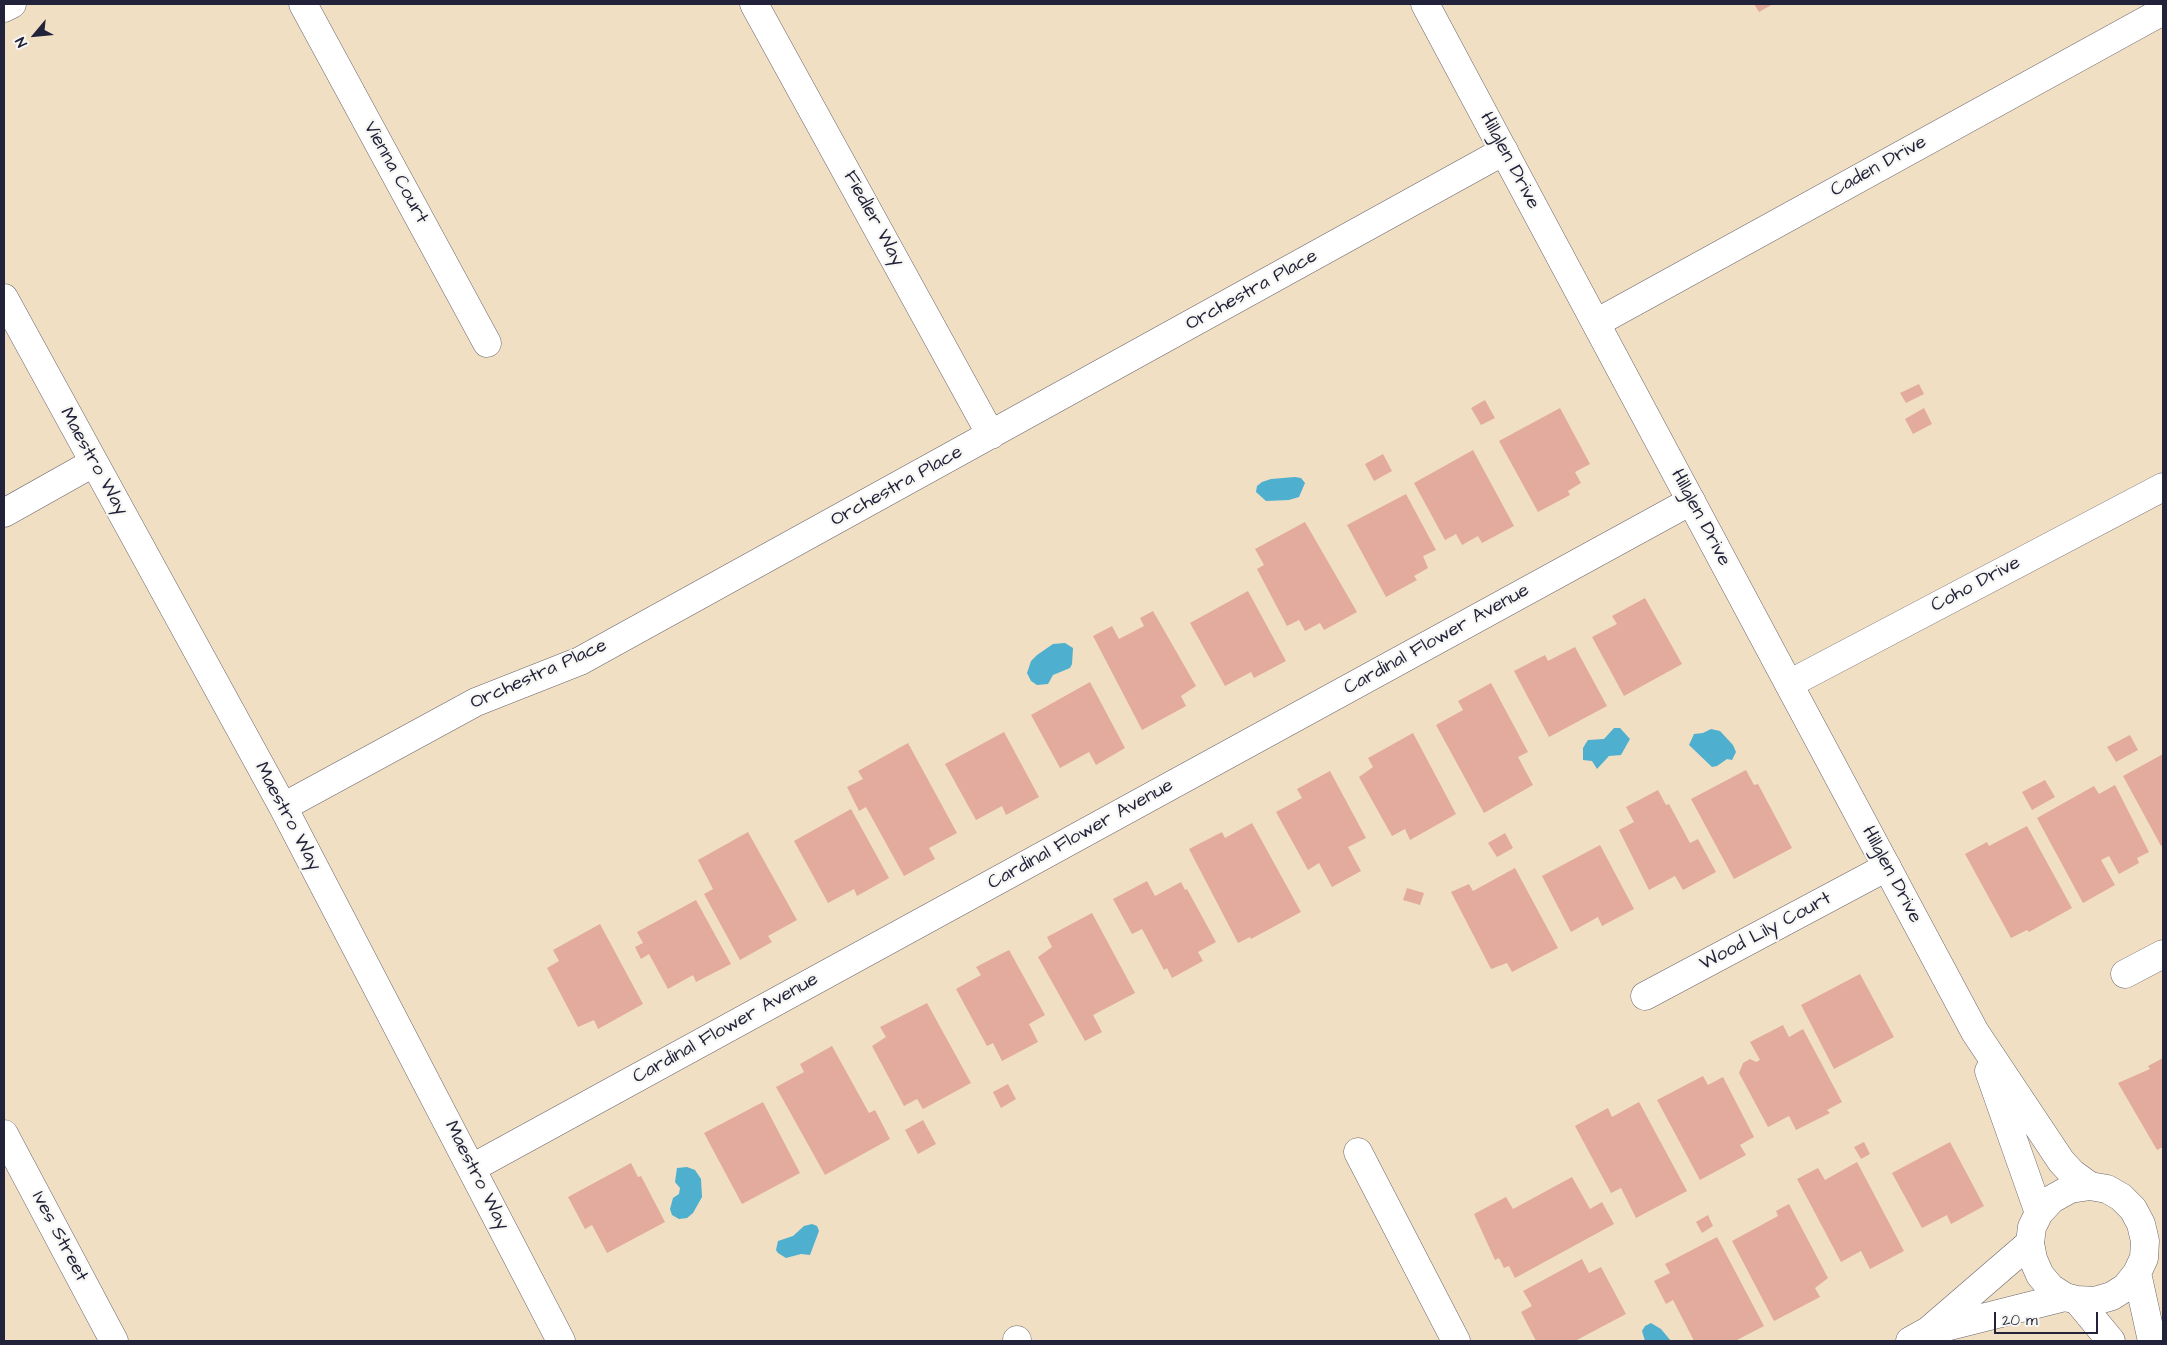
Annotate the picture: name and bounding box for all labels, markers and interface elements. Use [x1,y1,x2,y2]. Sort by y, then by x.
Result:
north arrow [10,10,60,60]
text: N [11,33,33,51]
street label: Hillglen Drive [1474,109,1544,213]
street label: Vienna Court [358,118,432,228]
street label: Caden Drive [1827,131,1931,203]
street label: Fiedler Way [837,167,909,271]
street label: Orchestra Place [1182,245,1322,337]
street label: Maestro Way [54,404,132,520]
street label: Orchestra Place [827,441,967,533]
street label: Hillglen Drive [1665,466,1735,570]
street label: Coho Drive [1928,552,2024,618]
street label: Cardinal Flower Avenue [1340,580,1534,700]
street label: Orchestra Place [467,635,611,715]
street label: Maestro Way [249,759,325,875]
street label: Cardinal Flower Avenue [984,775,1178,895]
street label: Hillglen Drive [1856,823,1926,927]
street label: Wood Lily Court [1696,888,1836,976]
street label: Cardinal Flower Avenue [629,969,823,1089]
street label: Maestro Way [439,1118,513,1234]
street label: Ives Street [26,1188,92,1286]
scale bar [1997,1302,2101,1334]
text: 20 m [2002,1310,2038,1331]

